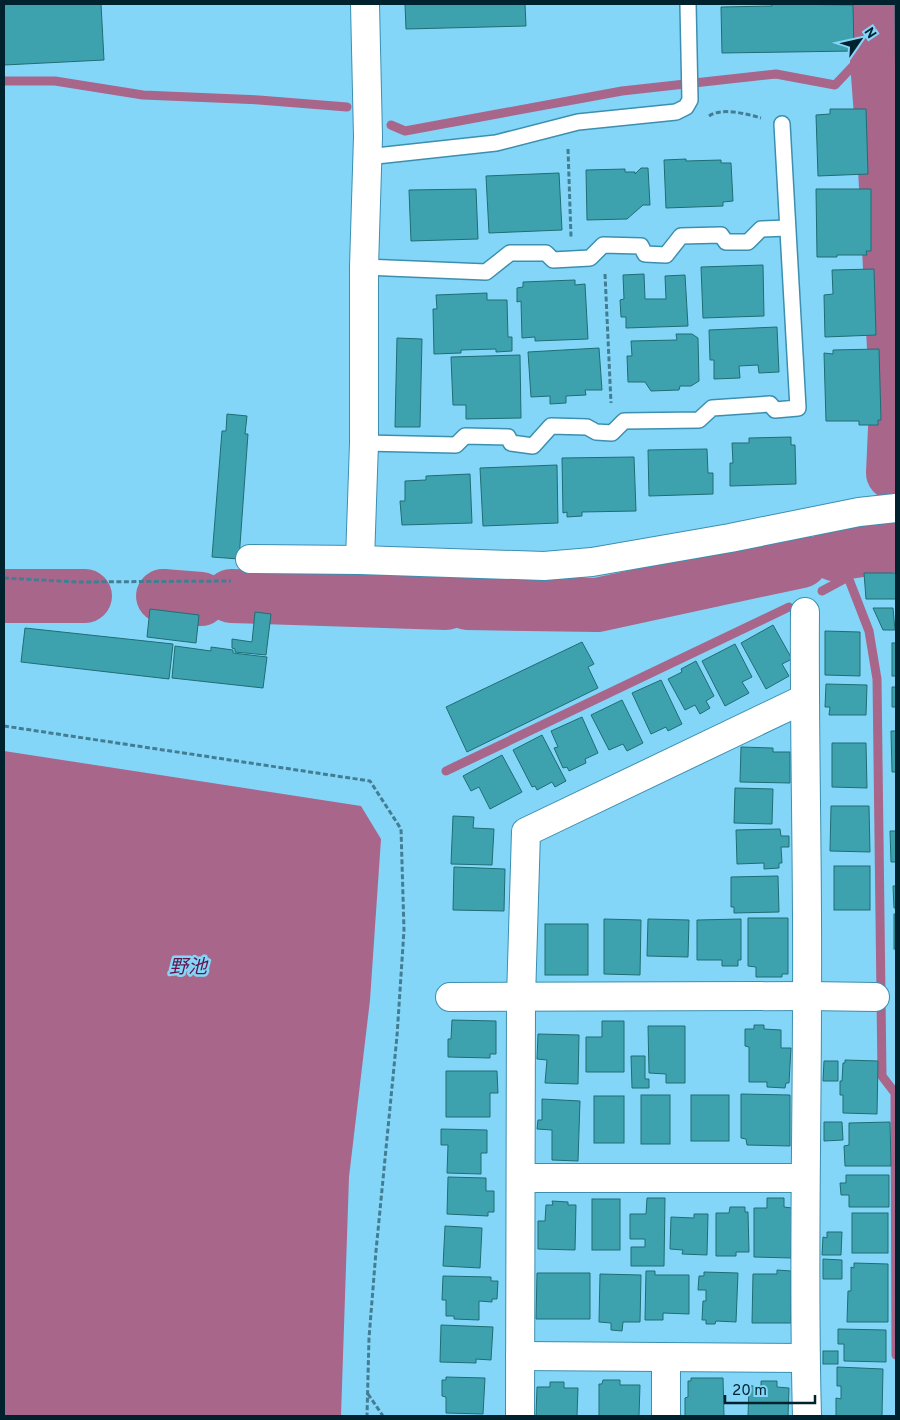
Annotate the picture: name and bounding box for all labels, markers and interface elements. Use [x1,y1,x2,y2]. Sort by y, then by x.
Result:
north arrow [835,15,885,65]
text: N [860,25,879,42]
water label: 野池 [169,956,209,980]
scale bar [725,1372,815,1404]
text: 20 m [732,1382,767,1401]

